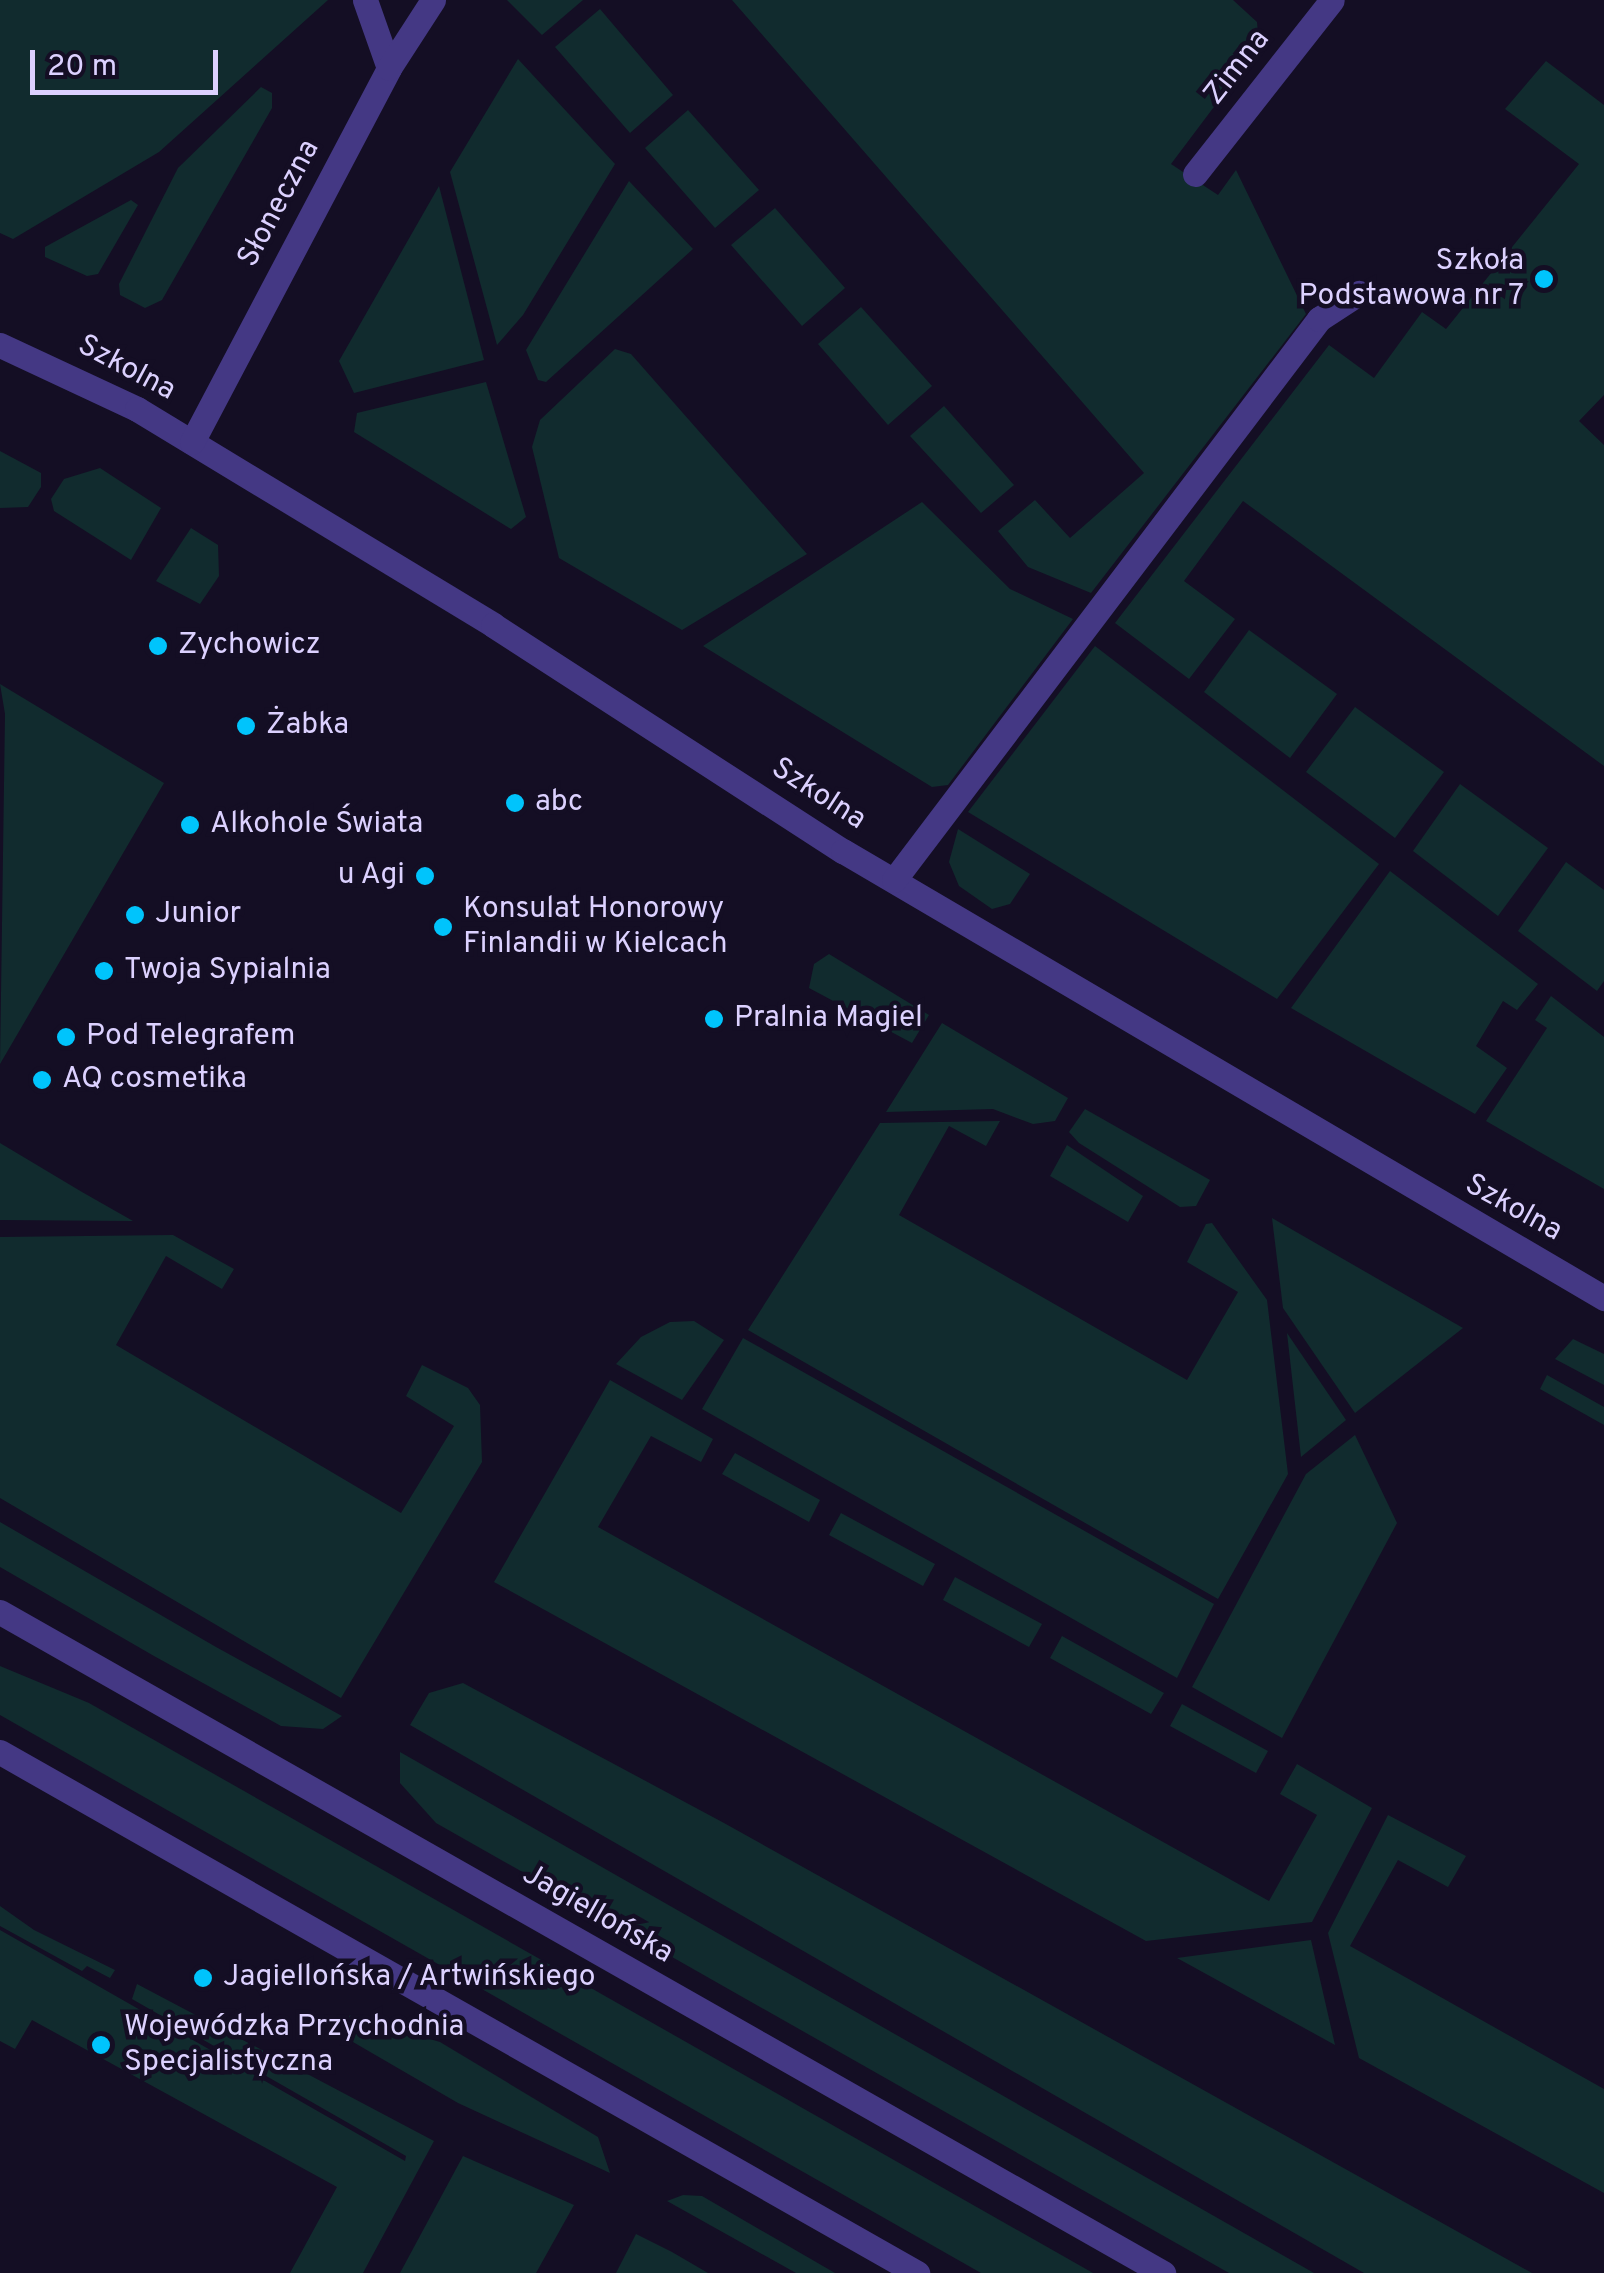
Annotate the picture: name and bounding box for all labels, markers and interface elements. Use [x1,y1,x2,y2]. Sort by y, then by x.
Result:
street label: Zimna [1197,23,1279,113]
scale bar [35,30,222,92]
text: 20 m [47,49,117,86]
street label: Słoneczna [231,134,329,274]
place label: Szkoła Podstawowa nr 7 [1297,244,1524,314]
marker: Szkoła Podstawowa nr 7 [1533,268,1555,290]
street label: Szkolna [71,328,181,410]
place label: Zychowicz [178,628,321,664]
marker: Zychowicz [147,635,169,657]
place label: Żabka [266,708,349,744]
marker: Żabka [235,715,257,737]
street label: Szkolna [764,751,872,839]
place label: abc [535,785,583,821]
marker: abc [504,792,526,814]
place label: Alkohole Świata [210,807,423,843]
marker: Alkohole Świata [179,814,201,836]
place label: u Agi [336,858,405,894]
marker: u Agi [414,865,436,887]
place label: Konsulat Honorowy Finlandii w Kielcach [463,892,728,962]
place label: Junior [155,897,241,933]
marker: Junior [124,904,146,926]
marker: Konsulat Honorowy Finlandii w Kielcach [432,916,454,938]
place label: Twoja Sypialnia [124,953,331,989]
marker: Twoja Sypialnia [93,960,115,982]
place label: Pralnia Magiel [734,1001,923,1037]
marker: Pralnia Magiel [703,1008,725,1030]
place label: Pod Telegrafem [86,1019,297,1055]
marker: Pod Telegrafem [55,1026,77,1048]
place label: AQ cosmetika [62,1062,247,1098]
marker: AQ cosmetika [31,1069,53,1091]
street label: Szkolna [1458,1168,1568,1250]
street label: Jagiellońska [515,1857,679,1973]
place label: Jagiellońska / Artwińskiego [223,1960,597,1996]
marker: Jagiellońska / Artwińskiego [192,1967,214,1989]
place label: Wojewódzka Przychodnia Specjalistyczna [124,2010,464,2080]
marker: Wojewódzka Przychodnia Specjalistyczna [88,2032,114,2058]

